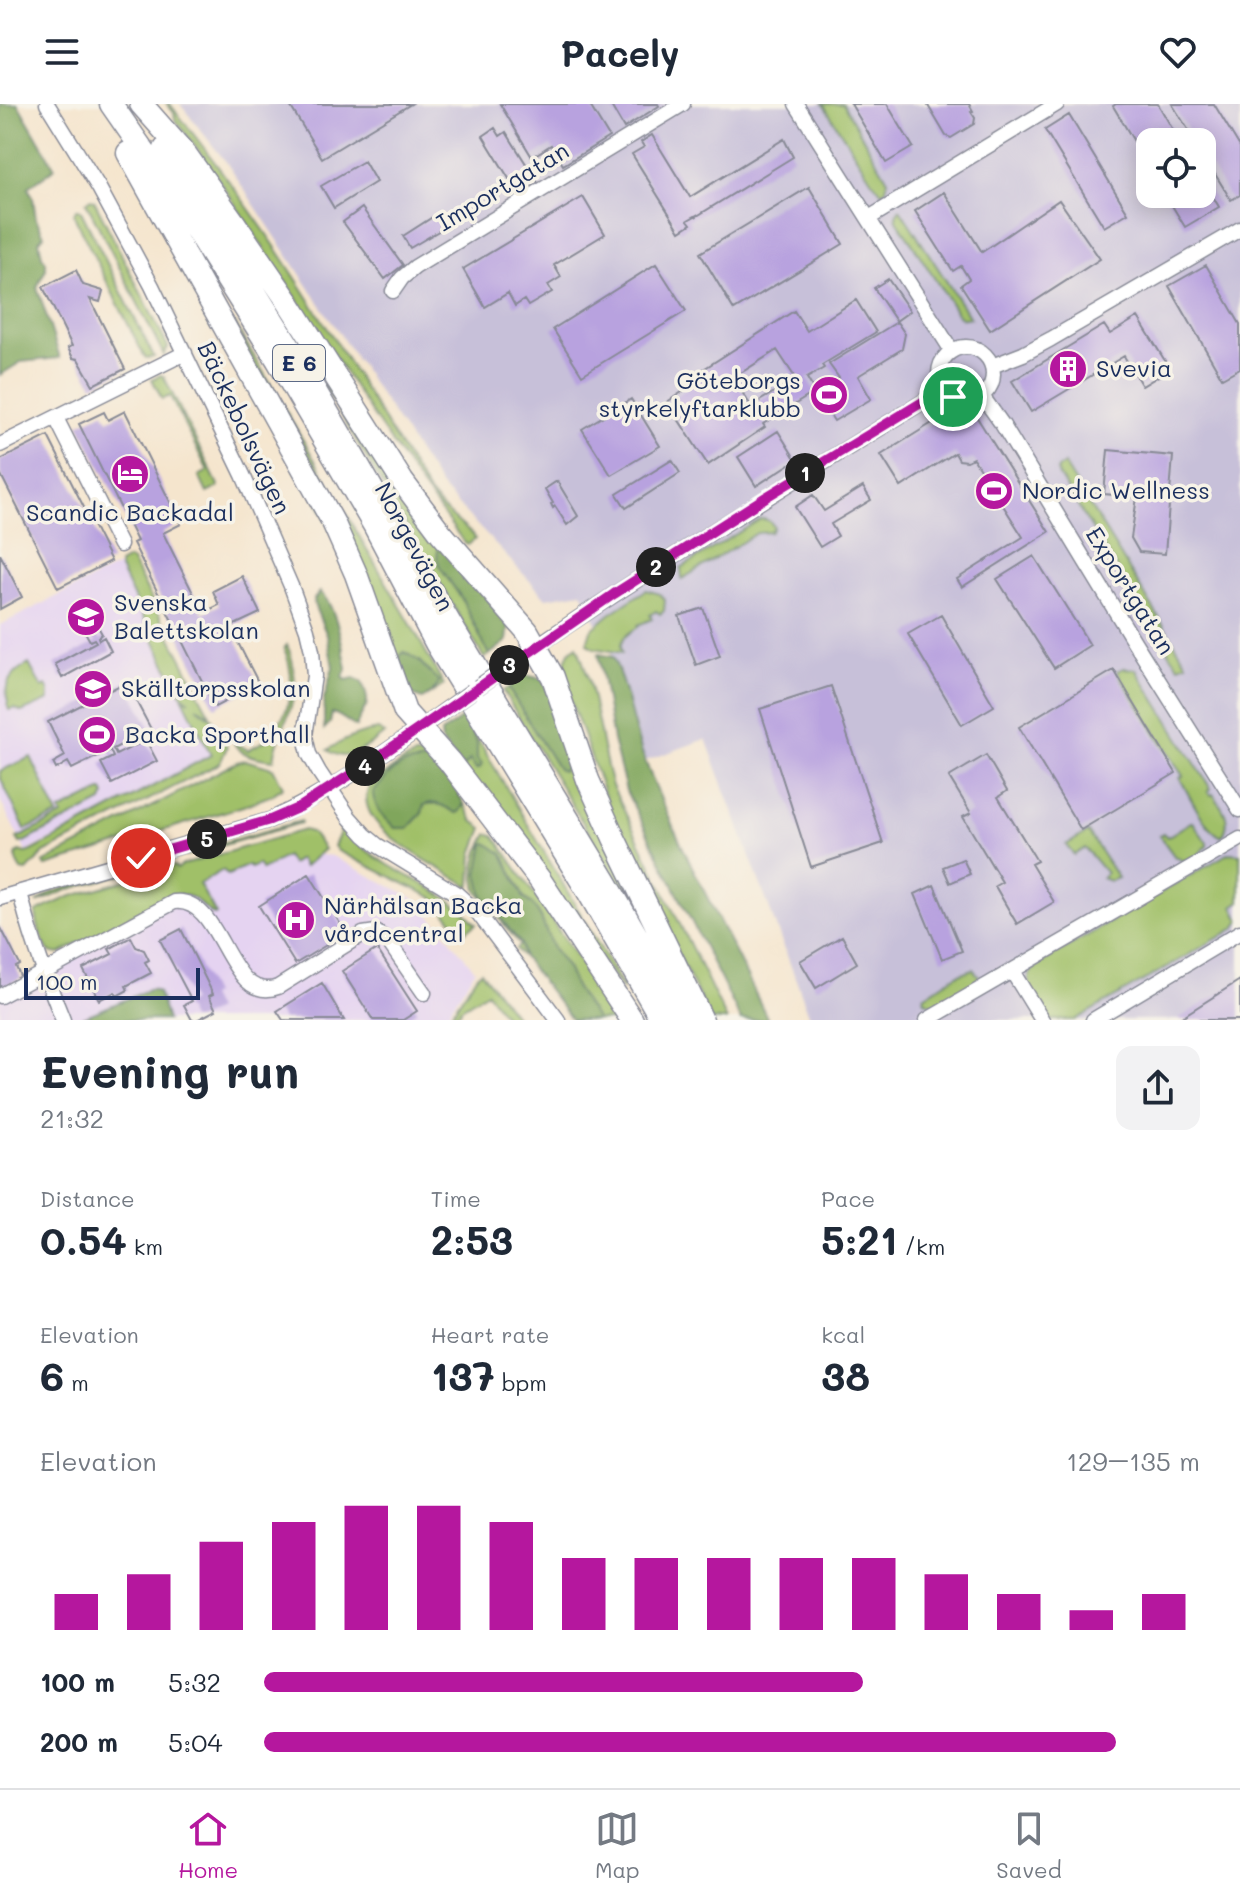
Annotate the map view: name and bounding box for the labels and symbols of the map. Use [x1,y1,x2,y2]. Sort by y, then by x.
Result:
street label: Importgatan [430,134,574,237]
street label: Bäckebolsvägen [192,336,299,519]
road number: E 6 [273,345,325,381]
building icon: Svevia [1047,348,1089,390]
place label: Svevia [1096,352,1172,383]
pin [919,363,987,431]
place label: Göteborgs styrkelyftarklubb [599,364,801,423]
sports icon: Göteborgs styrkelyftarklubb [808,374,850,416]
hotel icon: Scandic Backadal [109,453,151,495]
pin: 1 [785,453,825,493]
sports icon: Nordic Wellness [973,470,1015,512]
place label: Nordic Wellness [1022,474,1210,505]
street label: Norgevägen [368,477,462,616]
place label: Scandic Backadal [26,496,234,527]
street label: Exportgatan [1080,520,1183,660]
pin: 2 [636,547,676,587]
place label: Svenska Balettskolan [114,586,259,645]
school or university icon: Svenska Balettskolan [65,596,107,638]
pin: 3 [489,645,529,685]
school or university icon: Skälltorpsskolan [72,668,114,710]
place label: Skälltorpsskolan [121,672,310,703]
sports icon: Backa Sporthall [76,714,118,756]
place label: Backa Sporthall [125,718,310,749]
pin: 4 [345,746,385,786]
pin: 5 [187,819,227,859]
pin [107,824,175,892]
place label: Närhälsan Backa vårdcentral [324,889,522,948]
hospital icon: Närhälsan Backa vårdcentral [275,899,317,941]
scale bar [24,964,200,1000]

